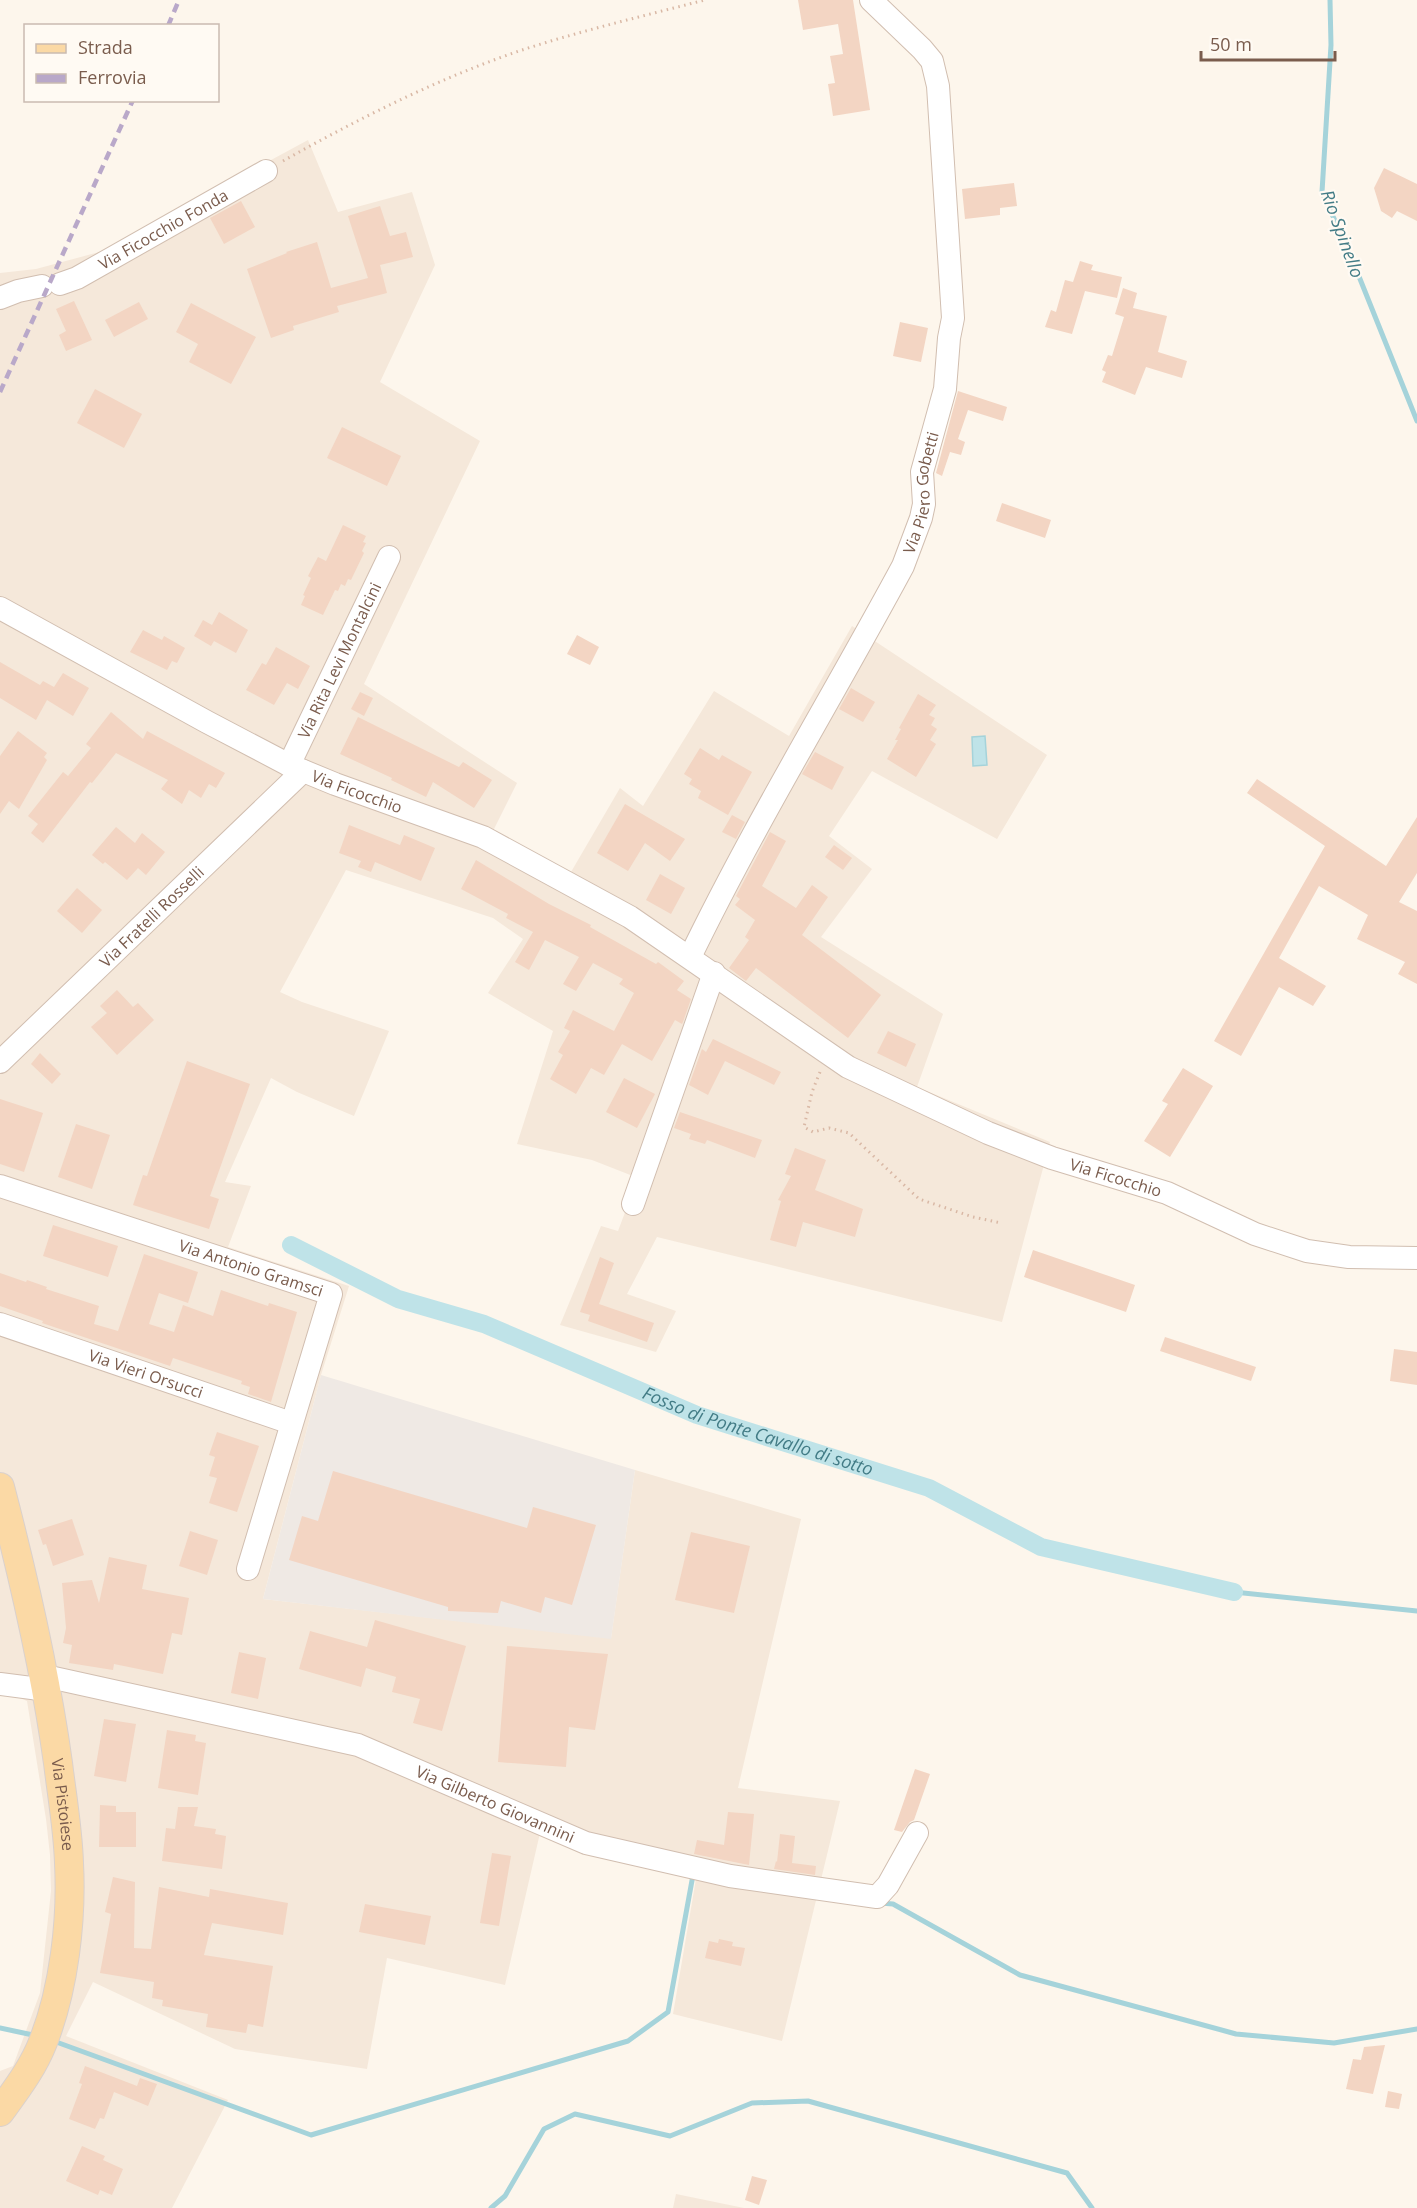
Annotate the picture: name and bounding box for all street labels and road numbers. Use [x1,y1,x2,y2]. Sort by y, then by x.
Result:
street label: Via Ficocchio Fonda [94,184,232,275]
street label: Via Piero Gobetti [898,429,944,557]
street label: Via Rita Levi Montalcini [292,579,386,742]
street label: Via Ficocchio [308,765,405,818]
street label: Via Fratelli Rosselli [94,861,209,972]
street label: Via Ficocchio [1067,1153,1164,1202]
street label: Via Antonio Gramsci [176,1234,326,1302]
street label: Via Vieri Orsucci [86,1344,206,1403]
street label: Via Pistoiese [47,1757,79,1852]
street label: Via Gilberto Giovannini [412,1760,578,1848]

